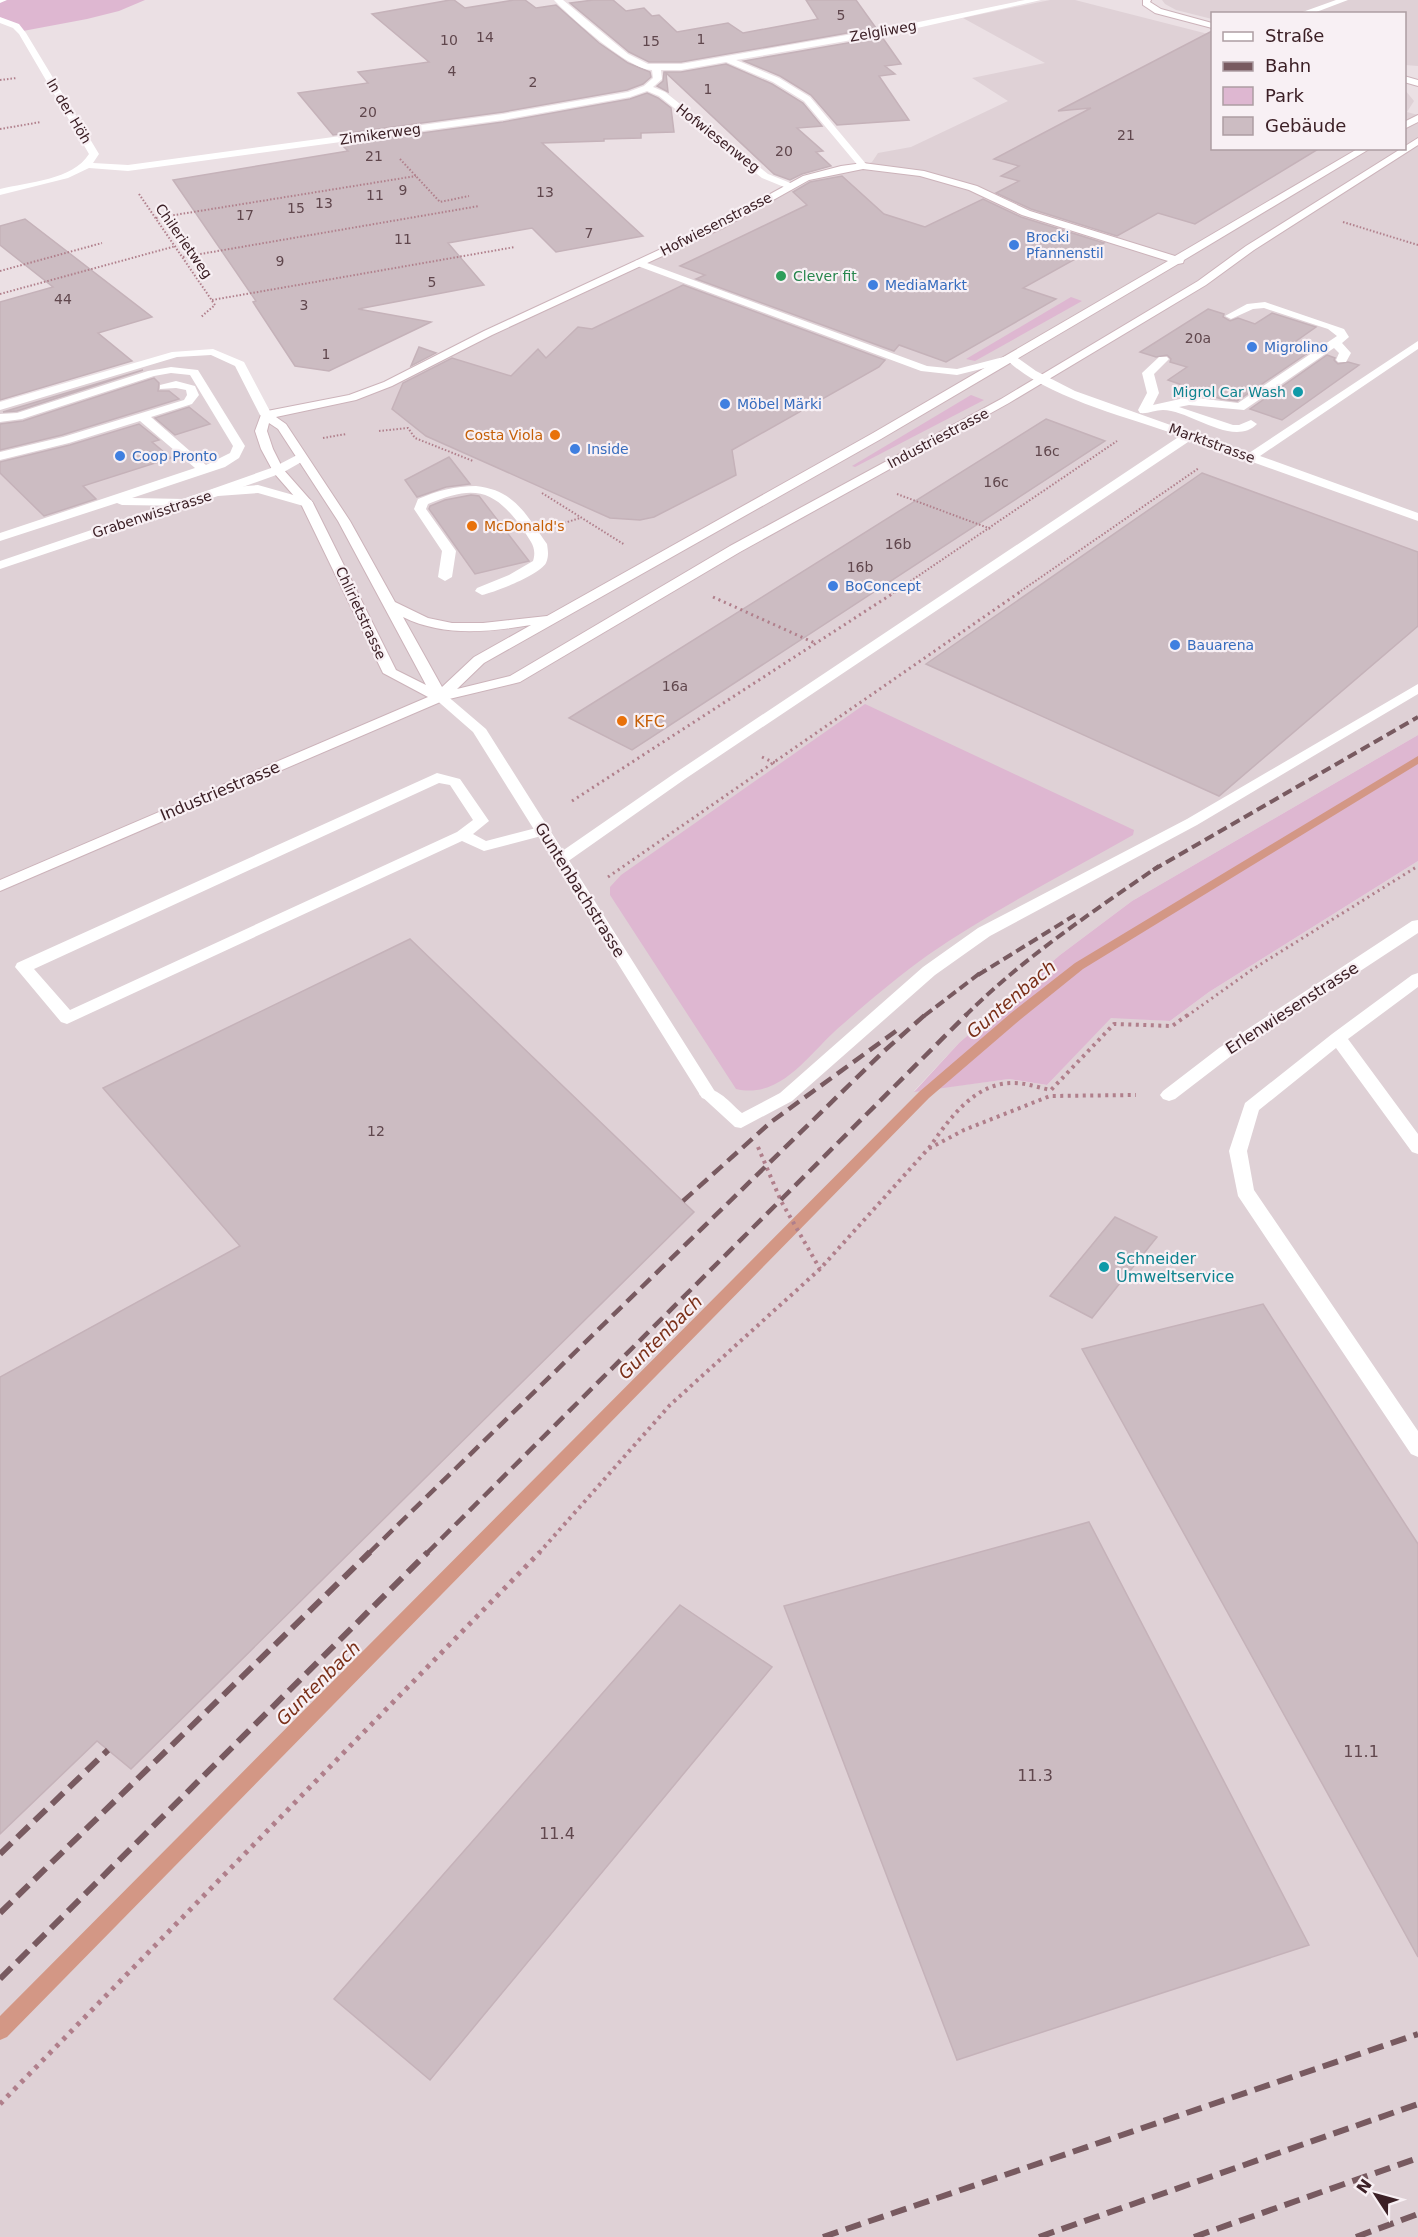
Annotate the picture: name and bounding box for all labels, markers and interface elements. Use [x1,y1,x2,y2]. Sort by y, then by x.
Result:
house number: 5 [837,7,845,23]
legend [1211,12,1406,150]
street label: Zelgliweg [848,17,918,45]
text: Straße [1265,25,1324,46]
house number: 14 [476,29,494,45]
house number: 1 [697,31,705,47]
house number: 10 [440,32,458,48]
house number: 15 [642,33,660,49]
text: Bahn [1265,55,1311,76]
house number: 4 [448,63,457,79]
house number: 2 [529,74,537,90]
street label: In der Höh [43,76,95,146]
house number: 1 [704,81,712,97]
text: Park [1265,85,1304,106]
street label: Hofwiesenweg [673,100,763,176]
house number: 20 [359,104,377,120]
text: Gebäude [1265,115,1346,136]
street label: Zimikerweg [338,120,422,148]
house number: 21 [1117,127,1135,143]
house number: 20 [775,143,793,159]
house number: 21 [365,148,383,164]
house number: 9 [399,182,407,198]
house number: 13 [536,184,554,200]
house number: 11 [366,187,384,203]
street label: Hofwiesenstrasse [658,189,774,259]
house number: 13 [315,195,333,211]
street label: Chilerietweg [152,200,216,282]
house number: 15 [287,200,305,216]
house number: 17 [236,207,254,223]
house number: 7 [585,225,593,241]
place label: Brocki Pfannenstil [1026,229,1104,261]
house number: 11 [394,231,412,247]
marker: Brocki Pfannenstil [1007,238,1021,252]
house number: 9 [276,253,284,269]
place label: Clever fit [793,268,857,284]
marker: Clever fit [774,269,788,283]
house number: 5 [428,274,436,290]
place label: MediaMarkt [885,277,968,293]
marker: MediaMarkt [866,278,880,292]
house number: 44 [54,291,72,307]
house number: 3 [300,297,308,313]
house number: 20a [1185,330,1211,346]
place label: Migrolino [1264,339,1328,355]
marker: Migrolino [1245,340,1259,354]
house number: 1 [322,346,330,362]
place label: Migrol Car Wash [1173,384,1286,400]
marker: Migrol Car Wash [1291,385,1305,399]
place label: Möbel Märki [737,396,822,412]
marker: Möbel Märki [718,397,732,411]
street label: Industriestrasse [885,405,991,471]
street label: Marktstrasse [1167,420,1257,466]
place label: Costa Viola [465,427,543,443]
marker: Costa Viola [548,428,562,442]
place label: Inside [587,441,629,457]
marker: Inside [568,442,582,456]
house number: 16c [1034,443,1060,459]
place label: Coop Pronto [132,448,217,464]
marker: Coop Pronto [113,449,127,463]
house number: 16c [983,474,1009,490]
street label: Grabenwisstrasse [90,487,214,541]
place label: McDonald's [484,518,565,534]
marker: McDonald's [465,519,479,533]
house number: 16b [885,536,911,552]
house number: 16b [847,559,873,575]
street label: Chlirietstrasse [333,564,389,662]
place label: BoConcept [845,578,922,594]
marker: BoConcept [826,579,840,593]
place label: Bauarena [1187,637,1254,653]
marker: Bauarena [1168,638,1182,652]
house number: 16a [662,678,688,694]
place label: KFC [634,712,665,731]
marker: KFC [615,714,629,728]
street label: Industriestrasse [157,757,283,825]
street label: Guntenbachstrasse [531,819,629,961]
water label: Guntenbach [962,956,1060,1042]
street label: Erlenwiesenstrasse [1222,958,1362,1058]
house number: 12 [367,1123,385,1139]
place label: Schneider Umweltservice [1116,1249,1234,1286]
marker: Schneider Umweltservice [1097,1260,1111,1274]
water label: Guntenbach [614,1291,706,1383]
water label: Guntenbach [272,1637,364,1729]
house number: 11.1 [1343,1742,1379,1761]
house number: 11.3 [1017,1766,1053,1785]
house number: 11.4 [539,1824,575,1843]
north arrow [1346,2165,1406,2225]
text: N [1353,2175,1376,2197]

